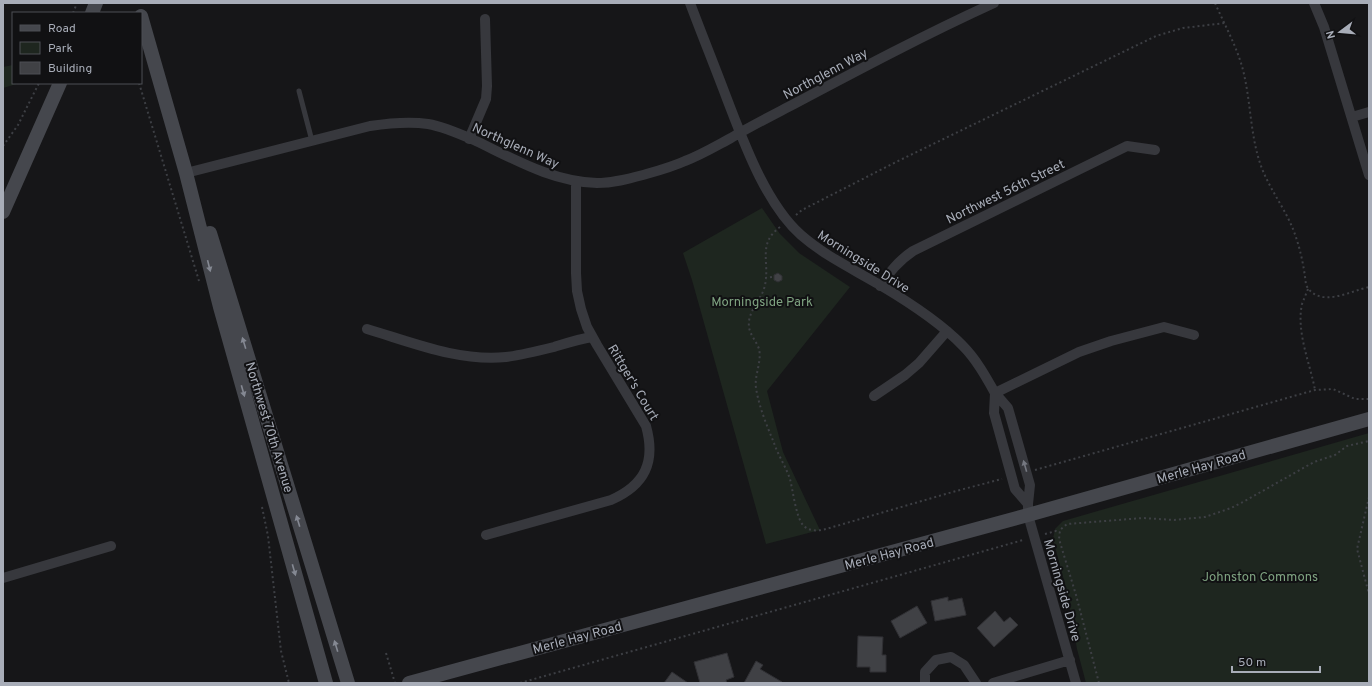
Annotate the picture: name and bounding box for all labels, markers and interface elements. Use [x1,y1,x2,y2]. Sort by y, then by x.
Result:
legend [12,12,142,84]
north arrow [1320,12,1360,52]
text: Road [48,21,76,37]
text: N [1324,29,1339,40]
text: Park [48,41,73,57]
street label: Northglenn Way [781,46,871,104]
text: Building [48,61,92,77]
street label: Northglenn Way [469,120,561,173]
street label: Northwest 56th Street [944,157,1068,229]
street label: Morningside Drive [814,228,912,297]
one-way arrow [207,259,213,272]
park label: Morningside Park [711,295,813,311]
one-way arrow [241,337,247,349]
street label: Rittger's Court [603,342,661,424]
street label: Northwest 70th Avenue [241,360,296,495]
one-way arrow [241,385,247,397]
street label: Merle Hay Road [1155,448,1248,488]
one-way arrow [1022,460,1028,472]
one-way arrow [295,515,301,527]
street label: Merle Hay Road [843,535,936,575]
street label: Morningside Drive [1039,538,1083,644]
one-way arrow [291,564,297,576]
park label: Johnston Commons [1202,570,1318,586]
street label: Merle Hay Road [531,619,624,659]
one-way arrow [333,639,339,651]
scale bar [1232,648,1320,674]
text: 50 m [1238,655,1266,671]

